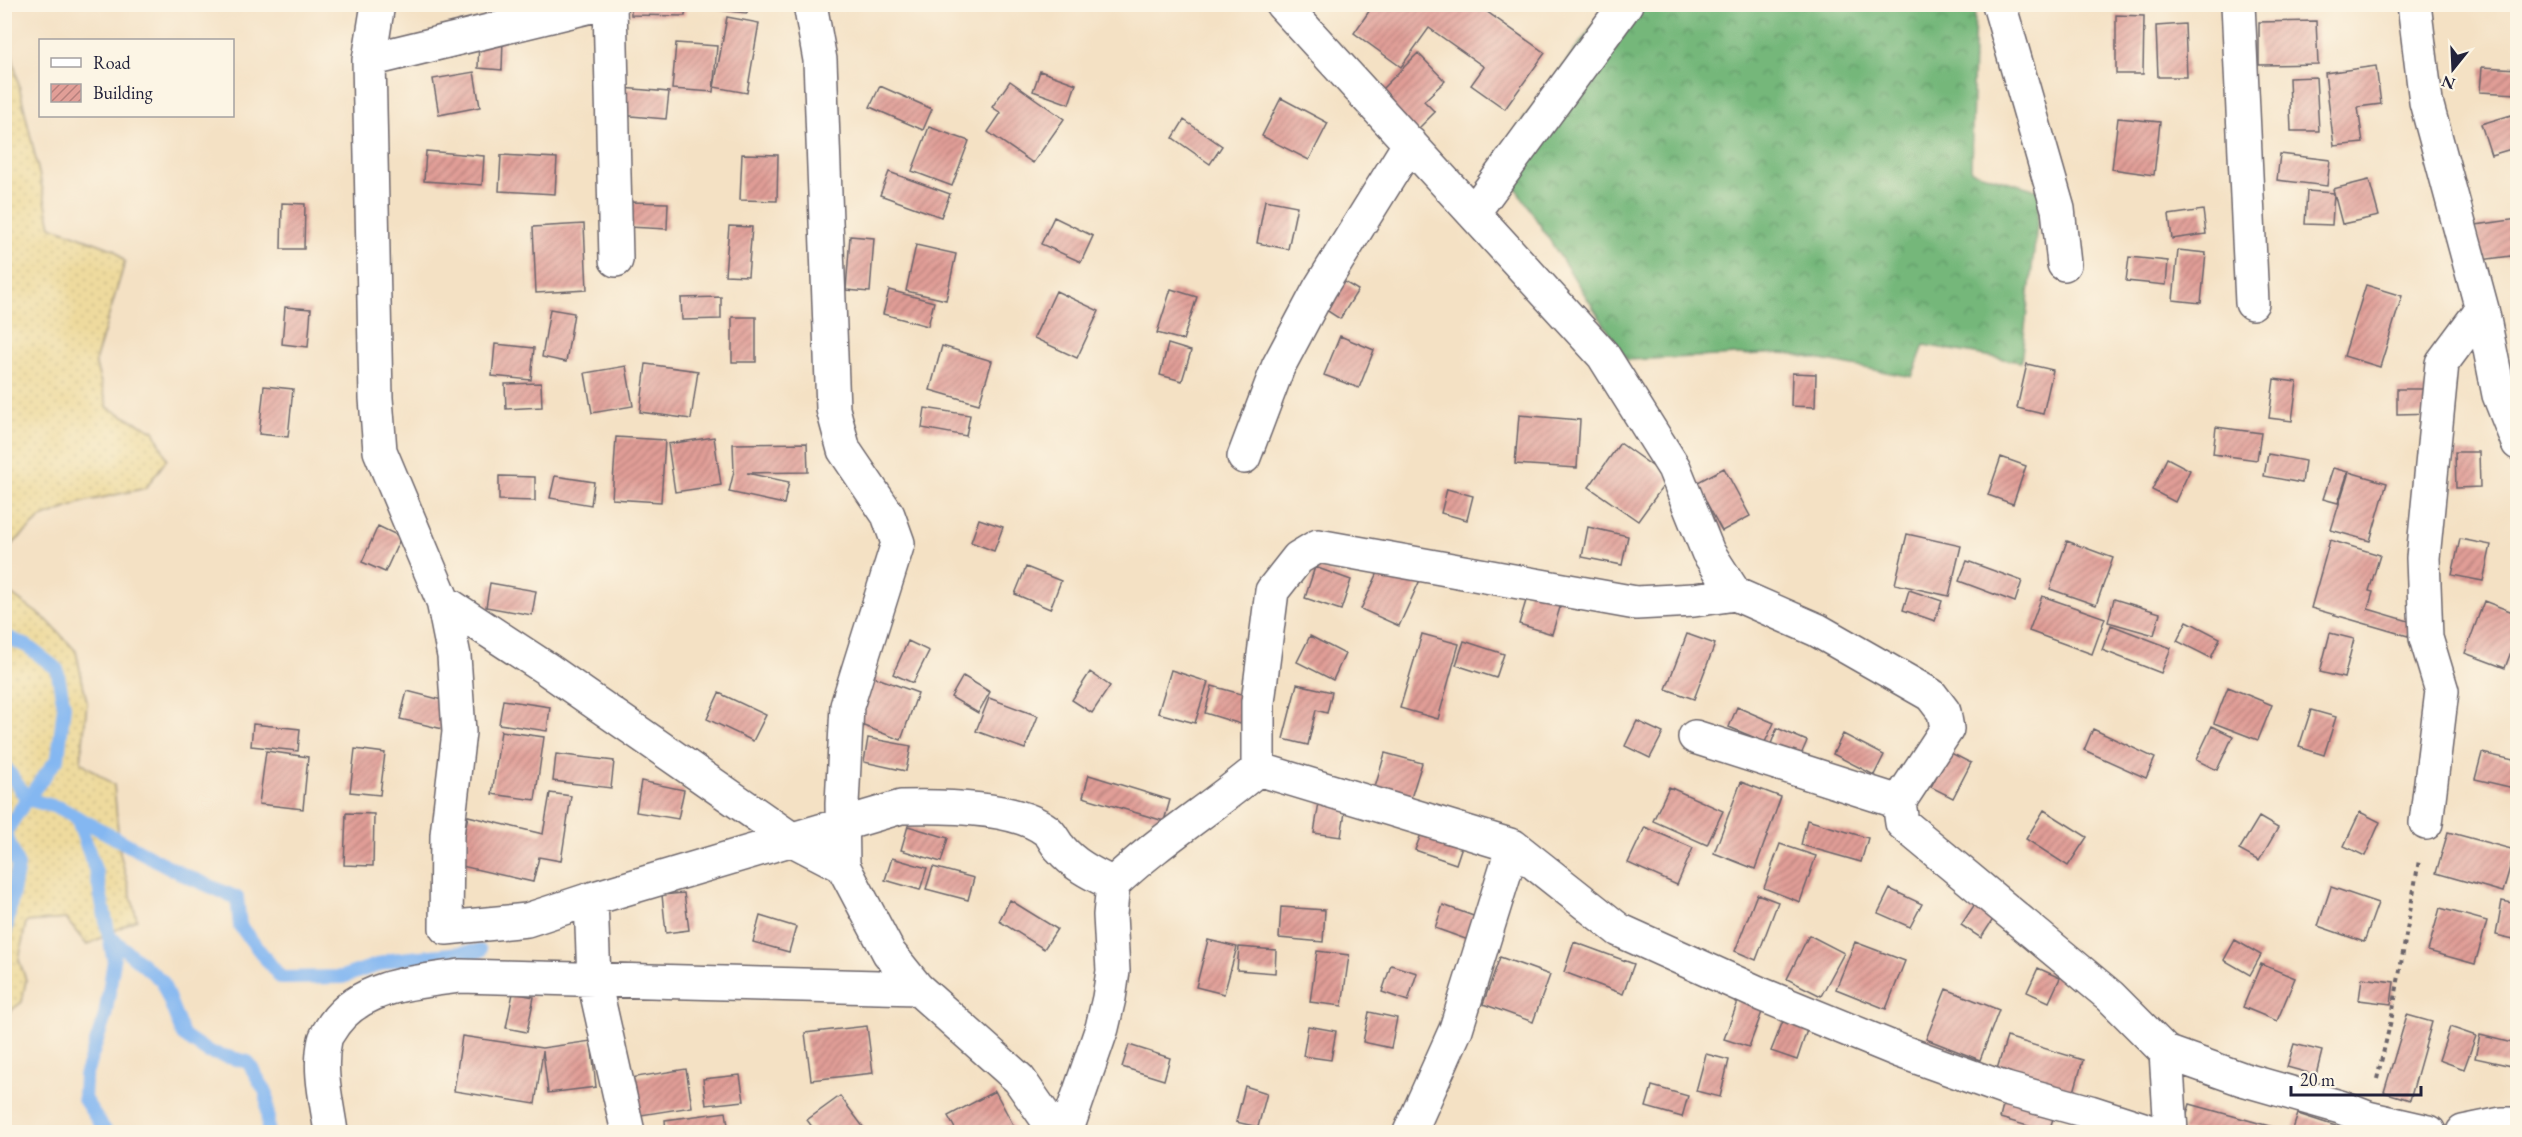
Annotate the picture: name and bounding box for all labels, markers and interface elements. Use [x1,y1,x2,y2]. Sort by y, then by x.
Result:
legend [39,39,234,117]
north arrow [2423,39,2483,99]
text: Road [93,51,132,74]
text: N [2439,71,2458,95]
text: Building [93,81,153,104]
scale bar [2291,1059,2422,1097]
text: 20 m [2300,1068,2335,1091]

